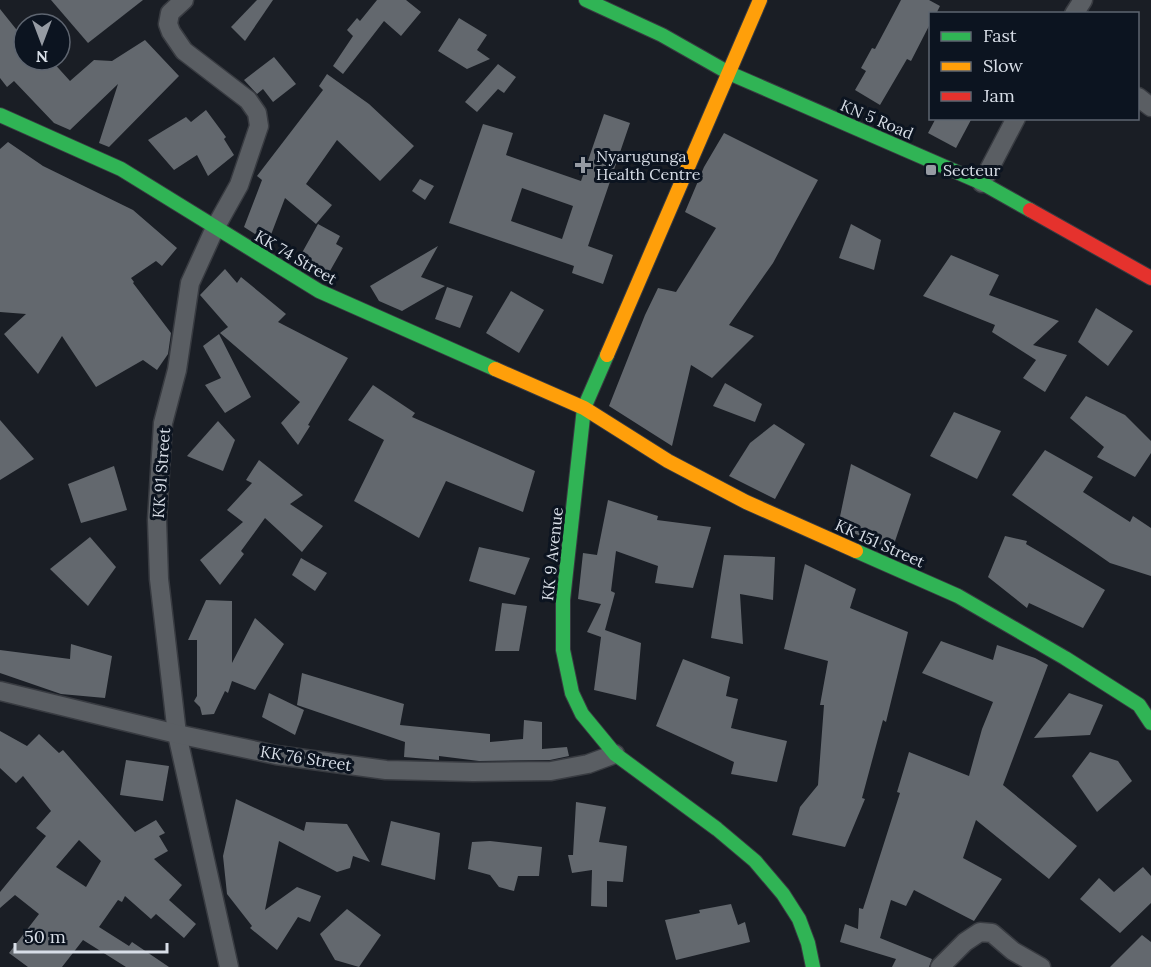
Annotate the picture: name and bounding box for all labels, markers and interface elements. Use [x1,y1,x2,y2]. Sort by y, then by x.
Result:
north arrow [12,12,72,72]
legend [929,12,1139,120]
text: Fast [983,24,1017,47]
text: N [36,47,48,67]
text: Slow [983,54,1023,77]
text: Jam [982,84,1015,107]
street label: KN 5 Road [837,95,917,143]
place label: Nyarugunga Health Centre [596,146,701,184]
marker: Nyarugunga Health Centre [574,156,592,174]
place label: Secteur [943,160,1001,180]
marker: Secteur [924,163,938,177]
street label: KK 74 Street [251,225,341,289]
street label: KK 91 Street [148,426,174,519]
street label: KK 9 Avenue [537,506,567,602]
street label: KK 151 Street [832,514,929,572]
street label: KK 76 Street [259,741,354,775]
scale bar [15,916,166,954]
text: 50 m [24,925,66,948]

